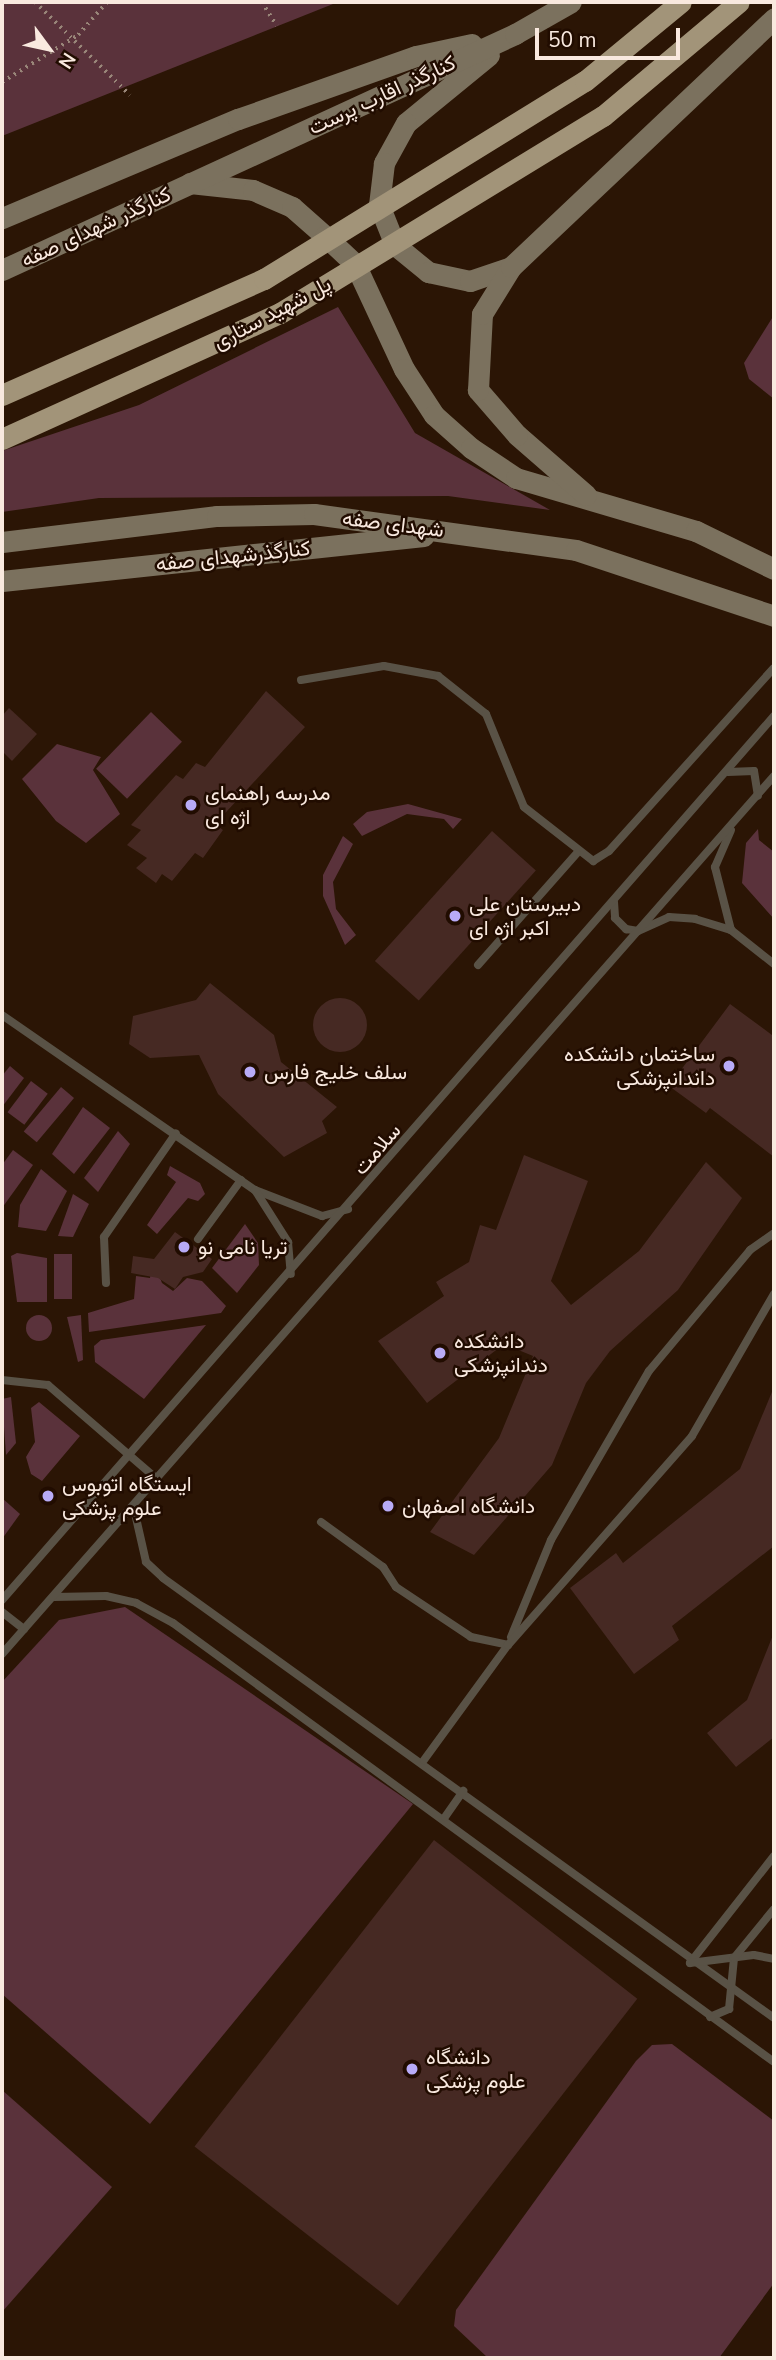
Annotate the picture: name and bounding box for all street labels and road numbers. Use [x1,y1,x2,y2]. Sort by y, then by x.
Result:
street label: کنارگذر اقارب پرست [304,50,460,140]
street label: کنارگذر شهدای صفه [17,181,175,273]
street label: پل شهید ستاری [209,271,335,355]
street label: شهدای صفه [341,505,445,543]
street label: کنارگذرشهدای صفه [154,535,312,577]
street label: سلامت [348,1118,406,1180]

